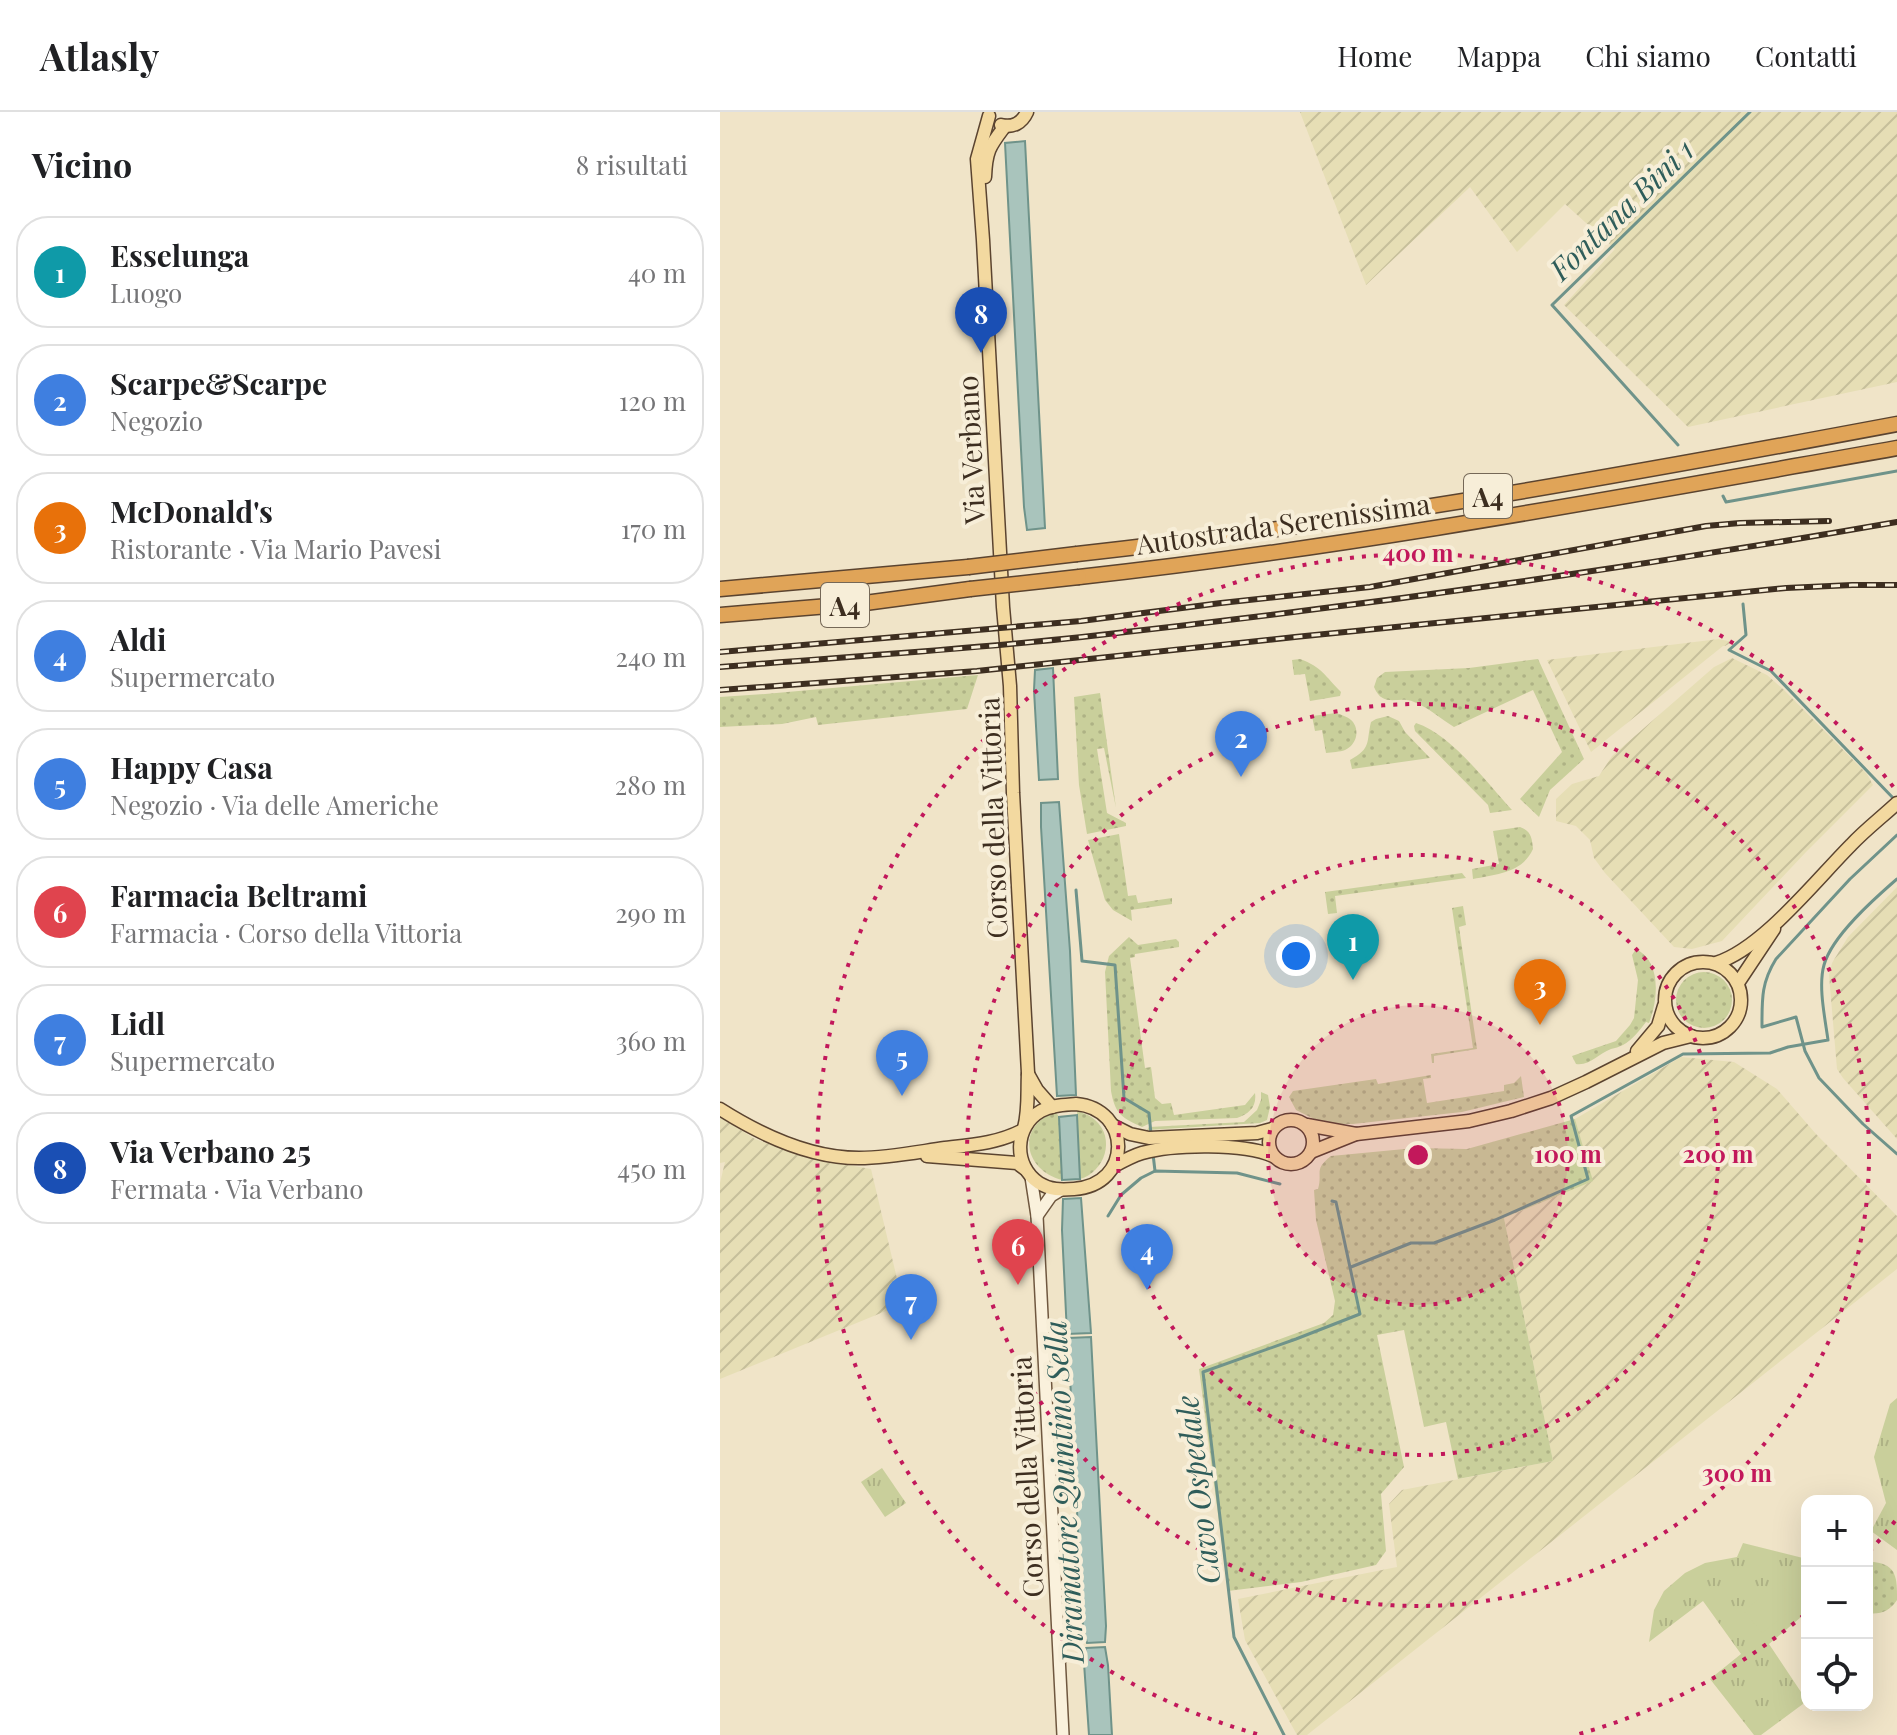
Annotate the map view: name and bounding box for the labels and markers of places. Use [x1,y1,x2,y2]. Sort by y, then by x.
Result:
pin: 8 [955,287,1007,353]
pin: 2 [1215,711,1267,777]
pin: 1 [1327,914,1379,980]
pin: 3 [1514,959,1566,1025]
pin: 5 [876,1030,928,1096]
centre of rings [1404,1141,1432,1169]
pin: 6 [992,1219,1044,1285]
pin: 4 [1121,1224,1173,1290]
pin: 7 [885,1274,937,1340]

